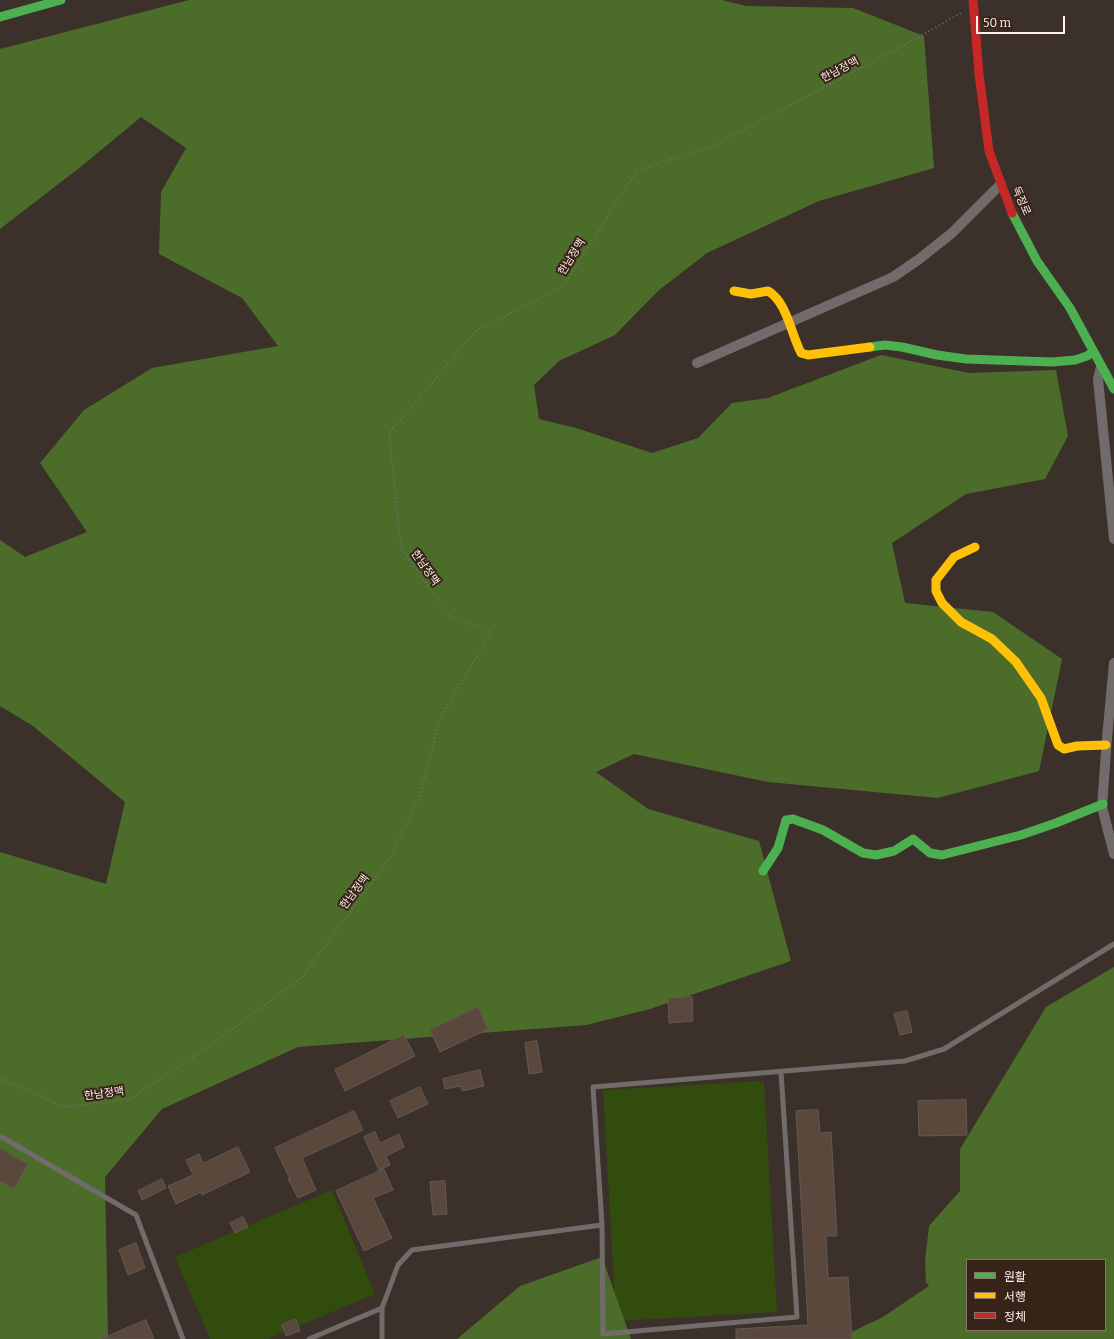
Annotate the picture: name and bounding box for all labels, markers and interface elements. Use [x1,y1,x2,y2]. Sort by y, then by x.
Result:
scale bar [978,8,1067,34]
text: 50 m [983,16,1011,30]
street label: 한남정맥 [819,55,861,85]
street label: 독정로 [1009,184,1033,218]
street label: 한남정맥 [556,236,588,278]
street label: 한남정맥 [408,548,442,588]
street label: 한남정맥 [338,872,372,912]
street label: 한남정맥 [83,1085,125,1103]
legend [966,1259,1106,1331]
text: 원활 [1004,1270,1026,1284]
text: 서행 [1004,1290,1026,1304]
text: 정체 [1004,1310,1026,1324]

